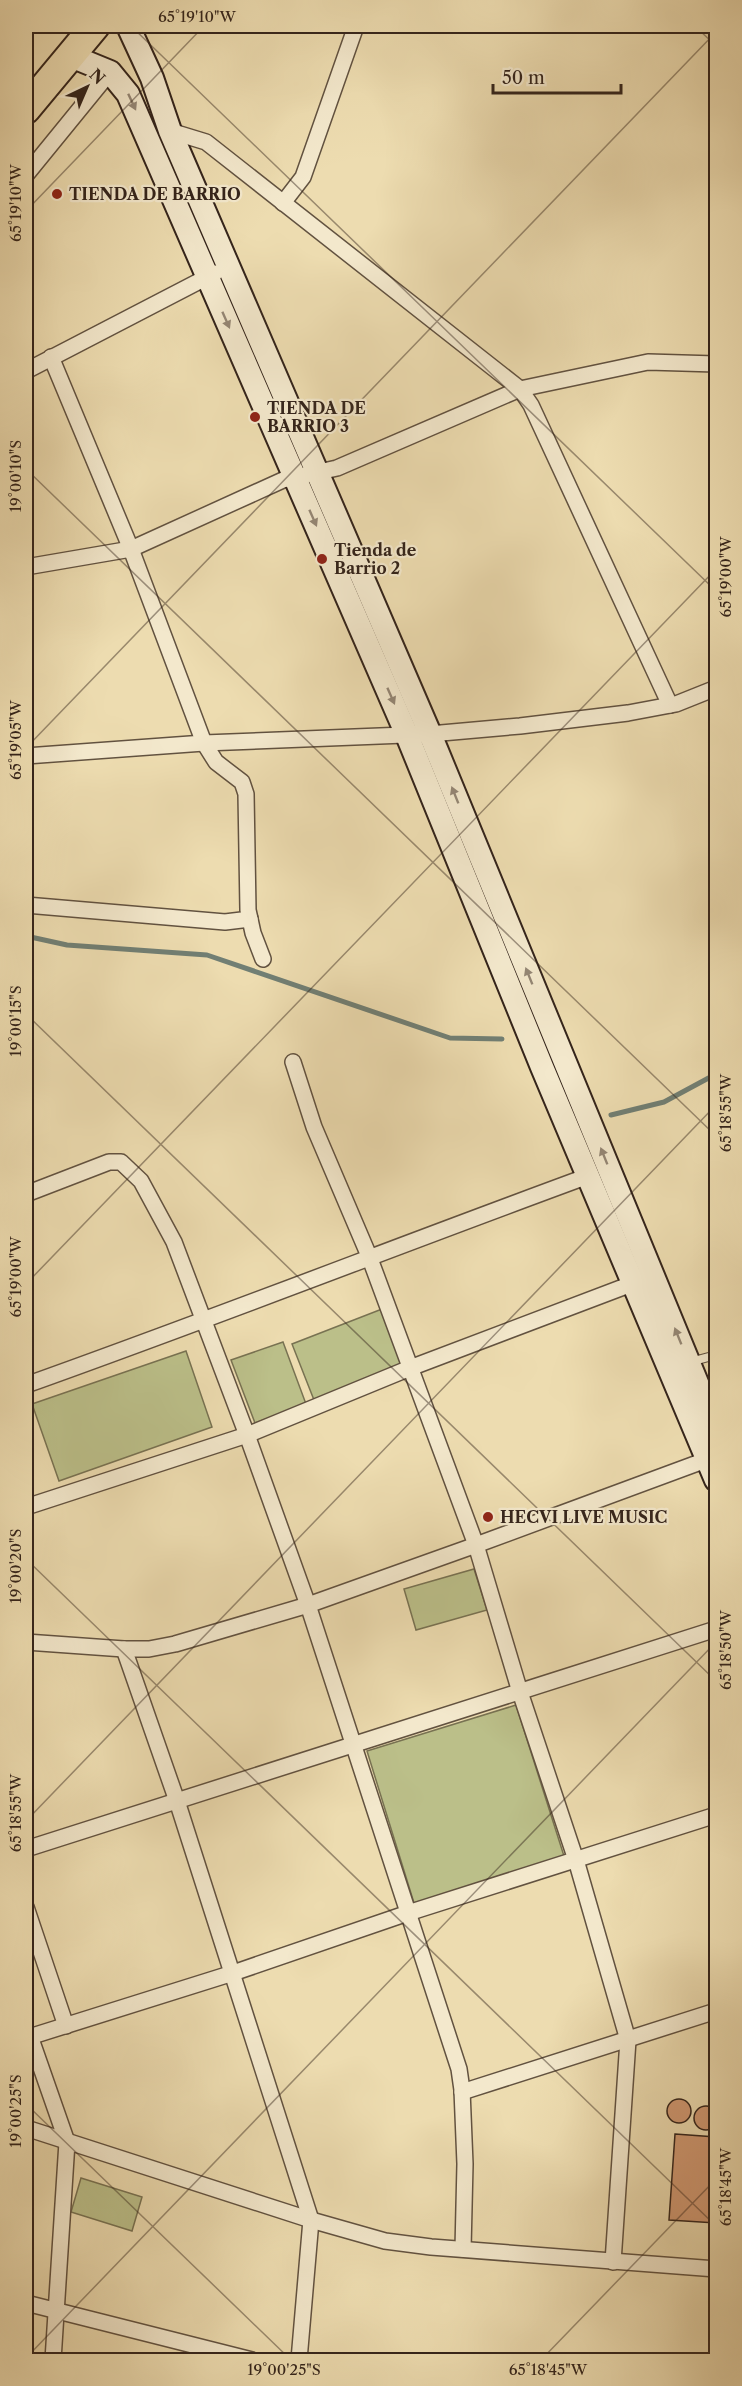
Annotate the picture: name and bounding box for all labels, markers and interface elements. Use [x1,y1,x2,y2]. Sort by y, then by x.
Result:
text: 65°19'10"W [158,7,237,26]
north arrow [57,57,117,117]
scale bar [493,57,620,95]
text: N [85,64,109,88]
text: 50 m [502,67,545,89]
one-way arrow [127,94,136,111]
text: 65°19'10"W [6,163,25,242]
place label: TIENDA DE BARRIO [69,184,241,204]
marker: TIENDA DE BARRIO [50,187,64,201]
one-way arrow [222,311,231,328]
place label: TIENDA DE BARRIO 3 [267,398,366,436]
marker: TIENDA DE BARRIO 3 [248,410,262,424]
text: 19°00'10"S [6,440,25,512]
one-way arrow [308,509,318,527]
text: 65°19'00"W [716,536,735,618]
place label: Tienda de Barrio 2 [334,540,417,578]
marker: Tienda de Barrio 2 [315,552,329,566]
one-way arrow [386,688,395,705]
text: 65°19'05"W [6,699,25,780]
one-way arrow [450,786,460,804]
one-way arrow [524,966,534,984]
text: 19°00'15"S [6,985,25,1057]
text: 65°18'55"W [716,1073,735,1152]
one-way arrow [599,1147,608,1165]
text: 65°19'00"W [6,1236,25,1318]
one-way arrow [673,1327,682,1345]
place label: HECVI LIVE MUSIC [500,1507,667,1527]
marker: HECVI LIVE MUSIC [481,1510,495,1524]
text: 19°00'20"S [6,1528,25,1604]
text: 65°18'50"W [716,1609,735,1690]
text: 65°18'55"W [6,1773,25,1852]
text: 19°00'25"S [6,2074,25,2148]
text: 65°18'45"W [716,2147,735,2226]
text: 19°00'25"S [247,2360,321,2379]
text: 65°18'45"W [509,2360,588,2379]

